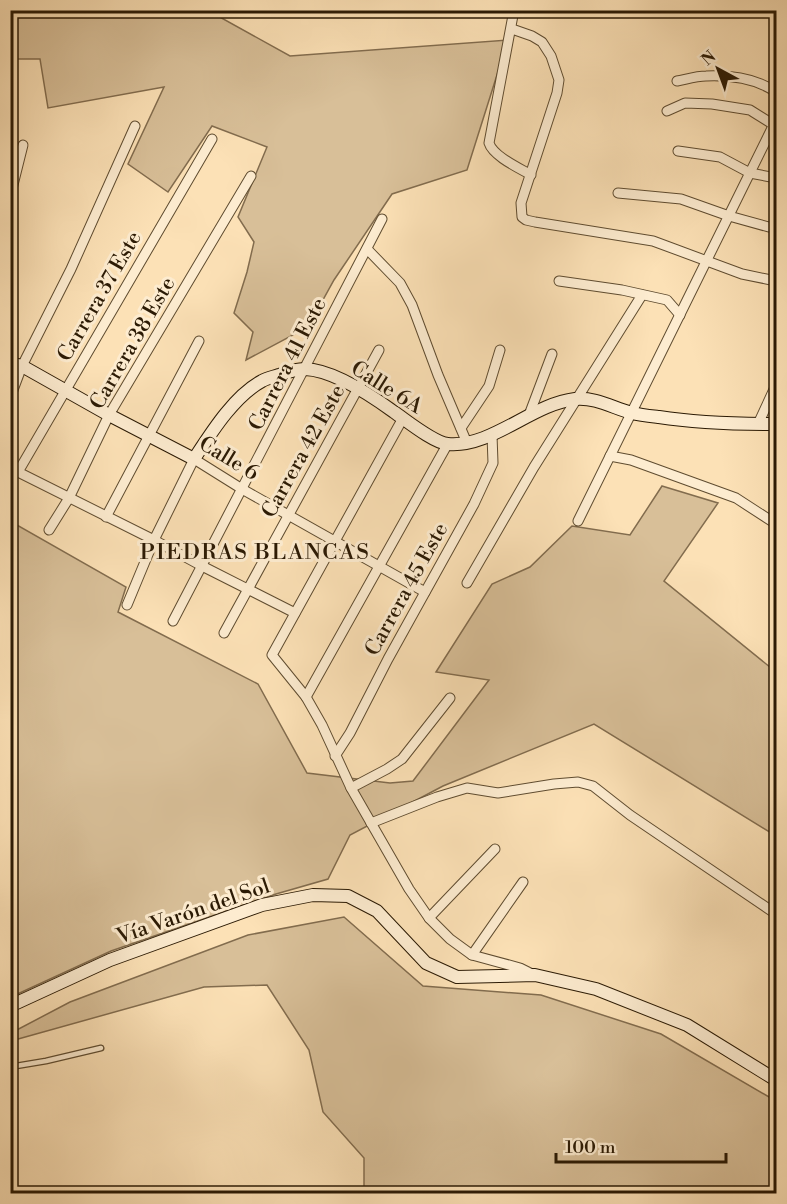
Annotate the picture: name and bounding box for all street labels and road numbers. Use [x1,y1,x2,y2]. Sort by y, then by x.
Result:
street label: Carrera 37 Este [52,227,148,366]
street label: Carrera 38 Este [84,273,181,414]
street label: Carrera 41 Este [243,294,333,435]
street label: Calle 6A [346,356,428,420]
street label: Carrera 42 Este [256,380,351,523]
street label: Calle 6 [194,431,263,487]
street label: Carrera 45 Este [360,518,454,661]
street label: Vía Varón del Sol [112,874,273,951]

